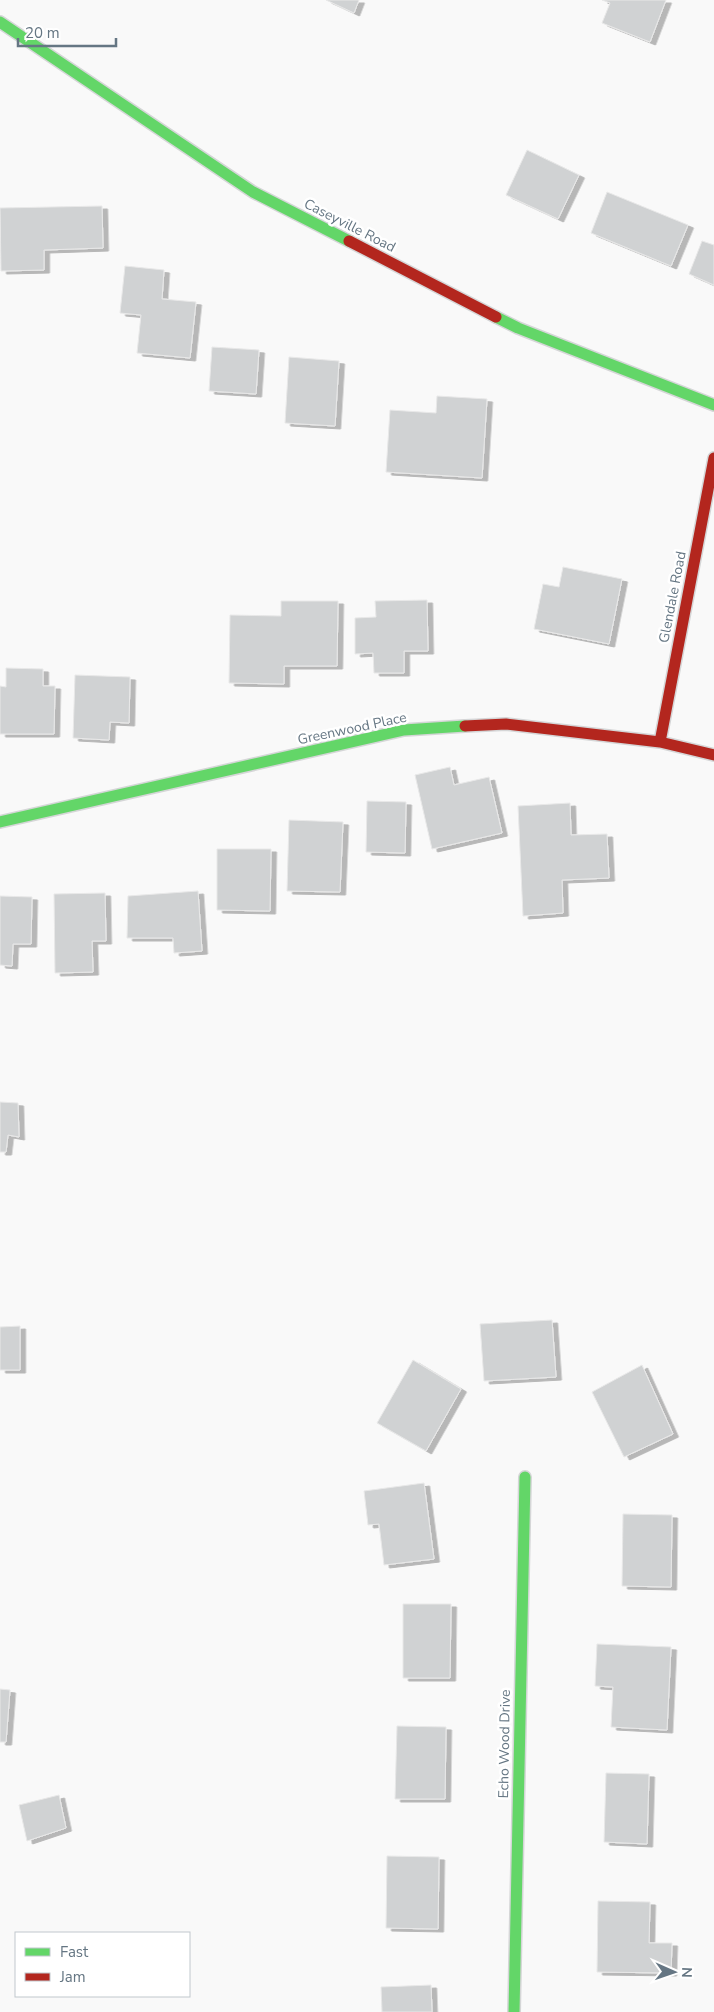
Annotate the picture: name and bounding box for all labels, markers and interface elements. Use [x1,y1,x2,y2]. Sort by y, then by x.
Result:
scale bar [18,15,115,47]
text: 20 m [25,23,60,43]
street label: Caseyville Road [301,194,399,257]
street label: Glendale Road [654,550,691,645]
street label: Greenwood Place [296,708,408,749]
street label: Echo Wood Drive [494,1689,515,1799]
legend [15,1932,190,1997]
text: Fast [60,1942,89,1962]
north arrow [649,1947,699,1997]
text: Jam [59,1967,86,1987]
text: N [677,1967,696,1978]

